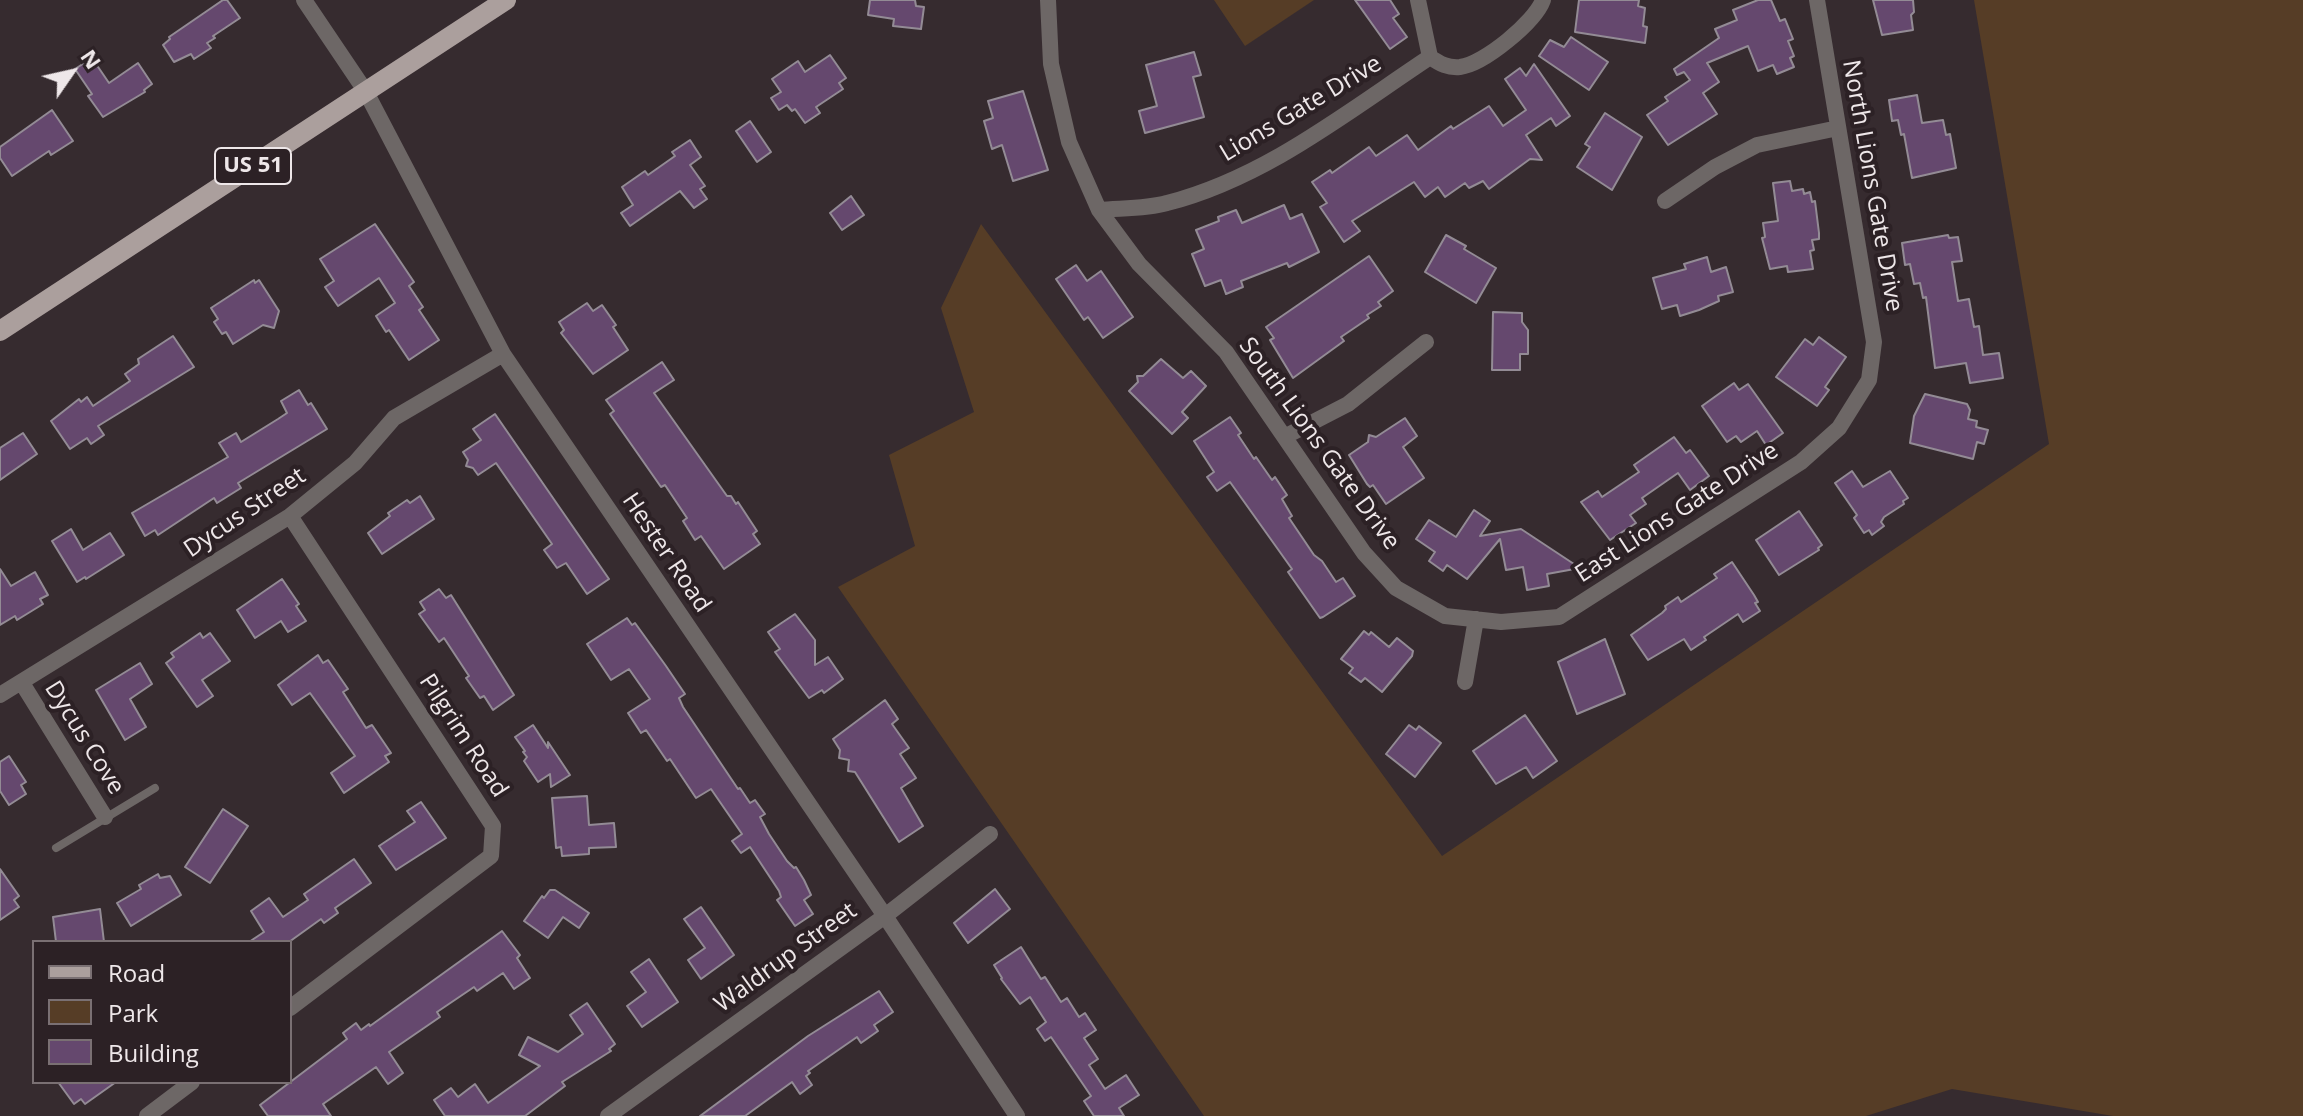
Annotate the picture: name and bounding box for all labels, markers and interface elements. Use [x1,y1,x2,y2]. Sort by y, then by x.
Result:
north arrow [32,32,112,112]
text: N [74,43,109,74]
street label: Lions Gate Drive [1215,49,1387,169]
street label: North Lions Gate Drive [1836,58,1908,314]
road number: US 51 [215,148,291,184]
street label: South Lions Gate Drive [1232,332,1406,556]
street label: East Lions Gate Drive [1570,437,1784,589]
street label: Dycus Street [179,462,311,564]
street label: Hester Road [615,488,717,618]
street label: Pilgrim Road [412,669,514,803]
street label: Dycus Cove [38,676,130,800]
street label: Waldrup Street [709,897,863,1019]
legend [32,940,292,1084]
text: Road [108,956,165,989]
text: Park [108,996,158,1029]
text: Building [108,1036,199,1069]

